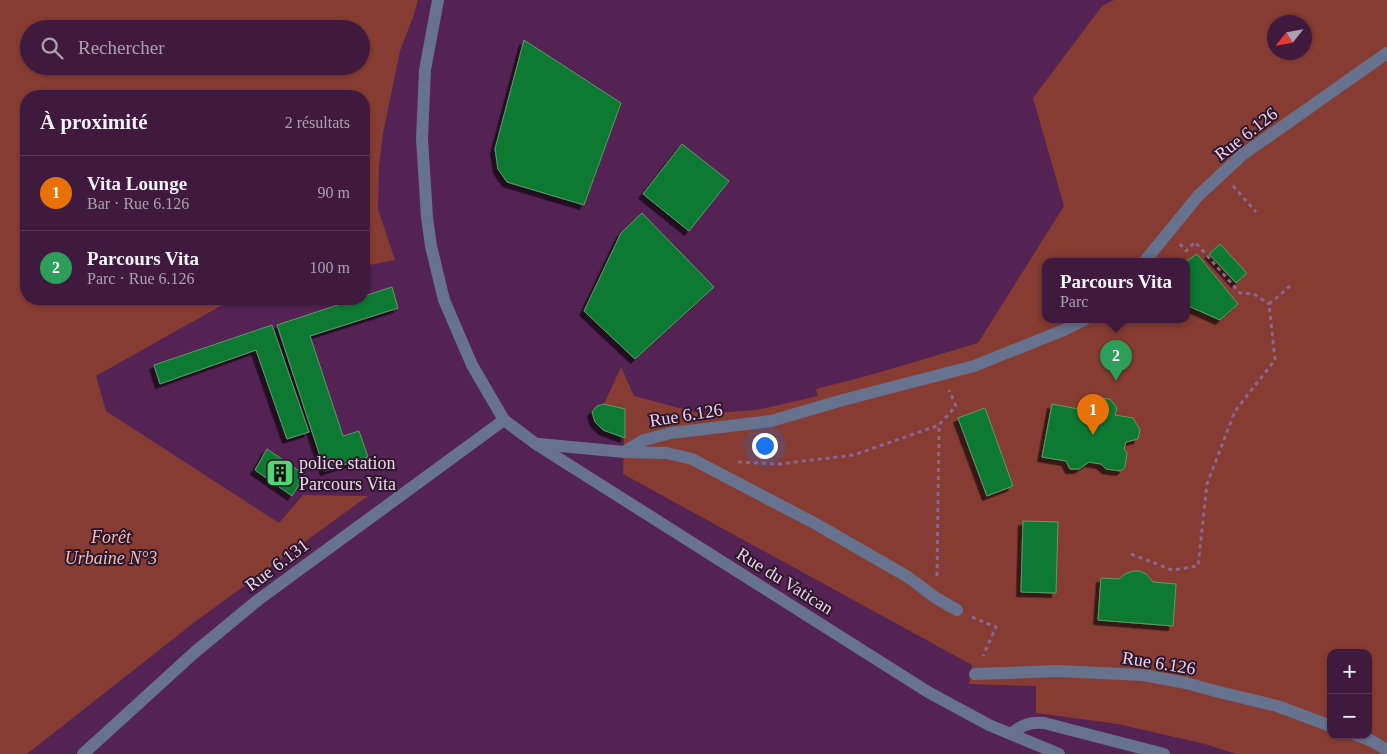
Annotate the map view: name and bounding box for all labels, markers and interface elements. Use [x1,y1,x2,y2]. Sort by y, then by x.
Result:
north arrow [1267,15,1312,60]
search box [20,20,370,75]
icon: search [38,34,66,62]
text: Rechercher [78,37,165,58]
street label: Rue 6.126 [1211,103,1281,165]
text: À proximité [40,110,148,134]
text: 2 résultats [285,114,350,131]
text: Vita Lounge [87,173,187,194]
text: 1 [52,184,60,201]
text: 90 m [318,184,350,201]
text: Bar · Rue 6.126 [87,195,189,212]
text: Parcours Vita [87,248,199,269]
popup [1042,258,1190,323]
text: 2 [52,259,60,276]
text: 100 m [310,259,350,276]
text: Parc · Rue 6.126 [87,270,195,287]
text: Parcours Vita [1060,271,1172,292]
text: Parc [1060,293,1088,310]
pin: 2 [1100,340,1132,381]
pin: 1 [1077,394,1109,435]
street label: Rue 6.126 [648,399,724,431]
your location [752,433,778,459]
place label: police station Parcours Vita [299,453,396,494]
building icon: police station Parcours Vita [265,458,295,488]
park label: Forêt Urbaine N°3 [65,527,157,568]
street label: Rue 6.131 [241,535,313,595]
street label: Rue du Vatican [733,543,837,619]
street label: Rue 6.126 [1121,647,1197,679]
map controls [1327,649,1372,739]
button: + [1327,649,1372,694]
button: − [1327,694,1372,739]

